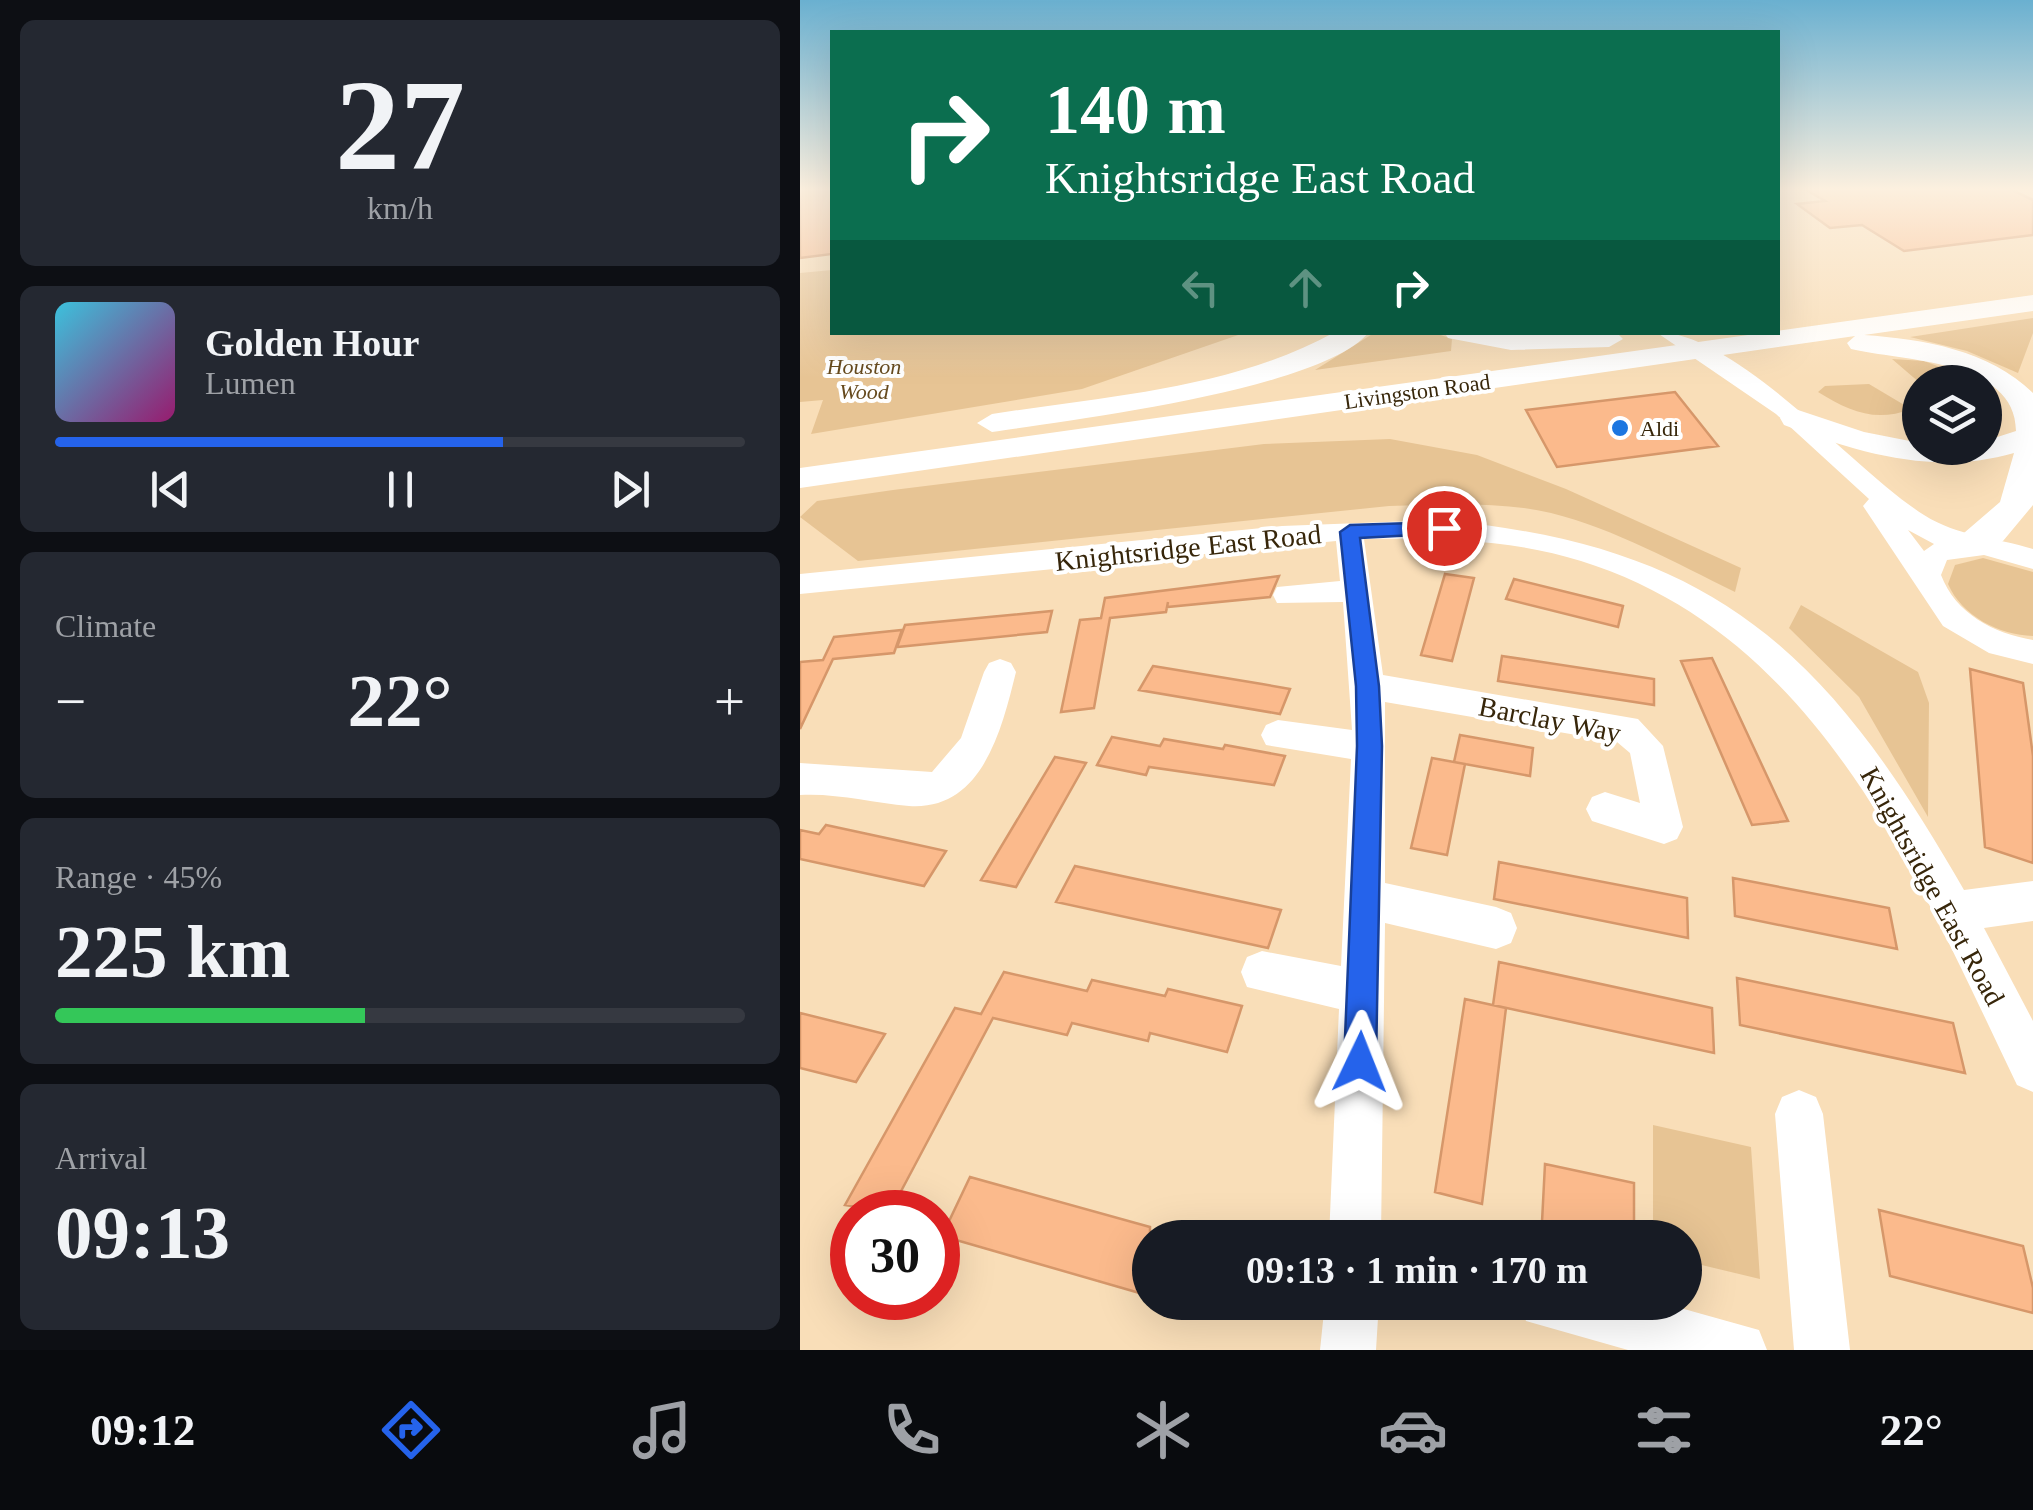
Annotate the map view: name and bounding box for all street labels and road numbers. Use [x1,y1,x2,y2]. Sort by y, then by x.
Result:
street label: Livingston Road [1342,369,1492,414]
street label: Knightsridge East Road [1053,518,1323,577]
street label: Barclay Way [1476,691,1624,748]
street label: Knightsridge East Road [1854,762,2011,1011]

